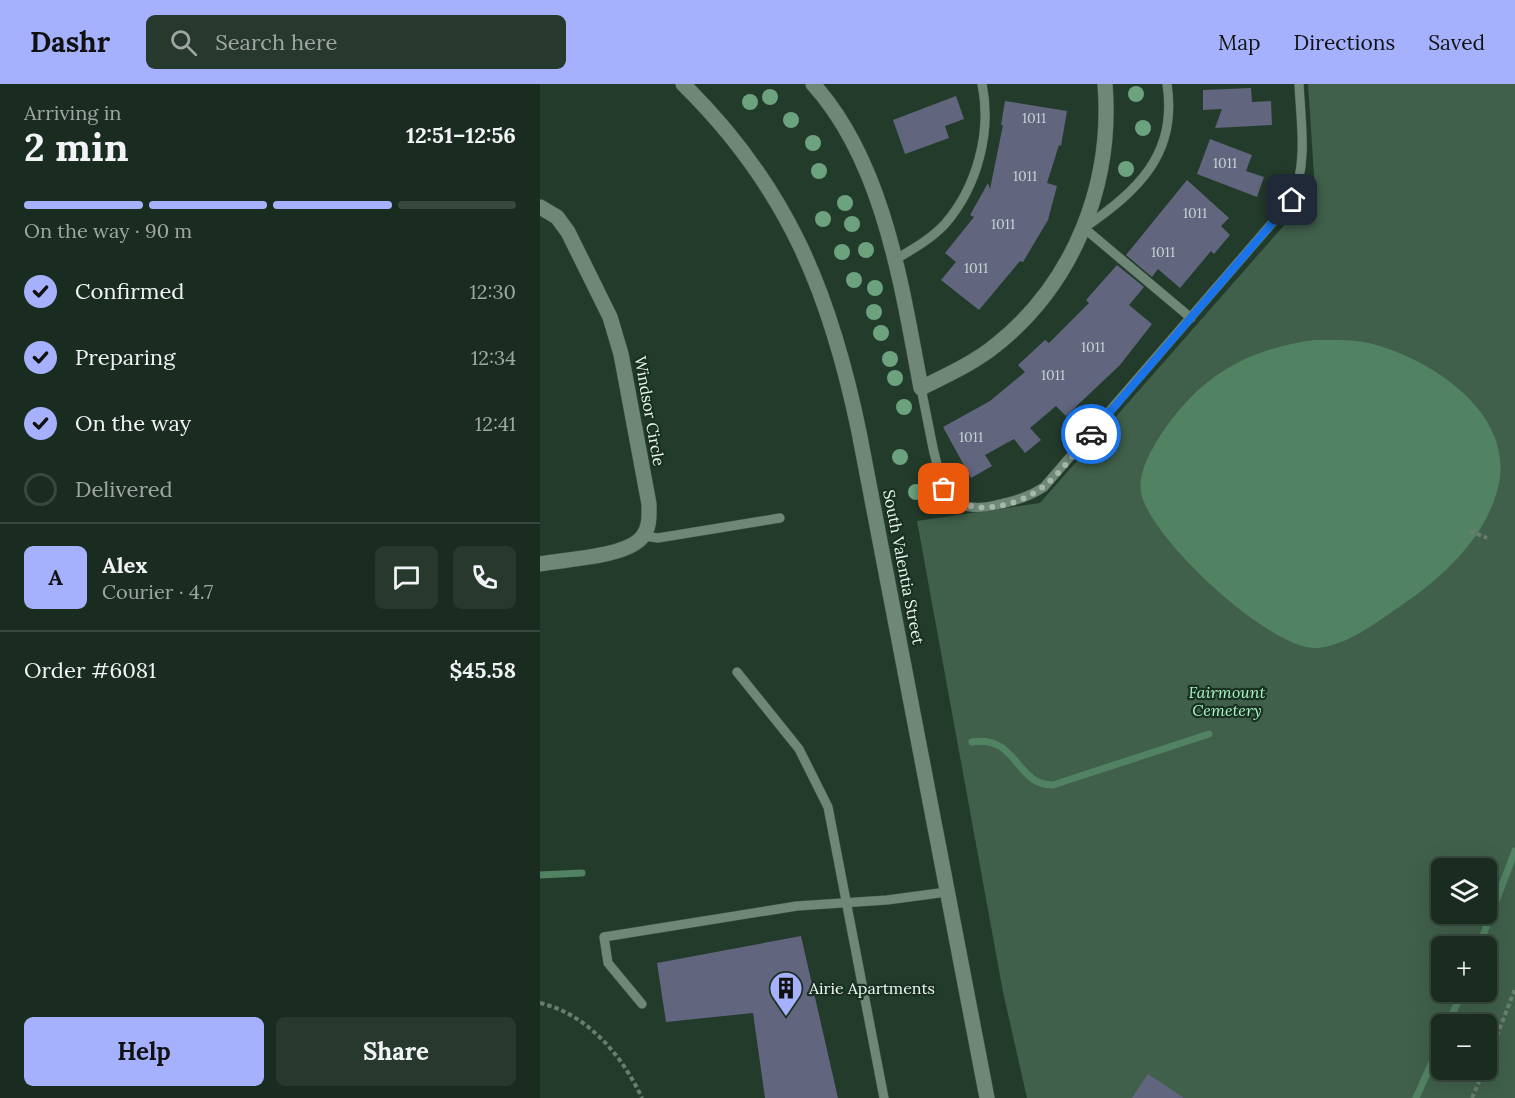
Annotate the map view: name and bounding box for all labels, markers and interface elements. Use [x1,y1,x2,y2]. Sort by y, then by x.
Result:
search box [146,15,566,69]
text: Dashr [30,24,110,60]
icon: search [167,26,200,59]
text: Search here [215,28,337,56]
text: Map [1218,29,1261,56]
text: Directions [1294,29,1395,56]
text: Saved [1428,29,1485,56]
text: Arriving in [24,100,121,125]
house number: 1011 [1022,109,1046,127]
text: 12:51–12:56 [406,121,516,149]
text: 2 min [24,122,129,172]
house number: 1011 [1213,154,1237,172]
house number: 1011 [1013,167,1037,185]
pin [1266,174,1317,225]
icon: home [1275,183,1308,216]
house number: 1011 [1183,204,1207,222]
house number: 1011 [991,215,1015,233]
text: On the way · 90 m [24,218,192,243]
house number: 1011 [1151,243,1175,261]
house number: 1011 [964,259,988,277]
icon: check [24,275,57,308]
text: Confirmed [75,277,184,305]
text: 12:30 [469,279,516,304]
house number: 1011 [1081,338,1105,356]
icon: check [24,341,57,374]
text: Preparing [75,343,175,371]
text: 12:34 [471,345,516,370]
street label: Windsor Circle [630,354,670,468]
house number: 1011 [1041,366,1065,384]
courier [1061,404,1121,464]
icon: check [24,407,57,440]
text: On the way [75,409,191,437]
text: 12:41 [475,411,516,436]
icon: car [1075,418,1108,451]
house number: 1011 [959,428,983,446]
pin [918,463,969,514]
icon: bag [927,472,960,505]
text: Delivered [75,475,173,503]
street label: South Valentia Street [879,488,929,647]
button: chat [375,546,438,609]
button: phone [453,546,516,609]
text: Alex [102,551,147,579]
text: A [48,563,63,591]
text: Courier · 4.7 [102,579,213,604]
text: Order #6081 [24,656,156,684]
text: $45.58 [450,656,516,684]
park label: Fairmount Cemetery [1189,682,1266,720]
map controls [1431,858,1497,1080]
button: layers [1431,858,1497,924]
button: + [1431,936,1497,1002]
building icon: Airie Apartments [768,970,804,1017]
place label: Airie Apartments [808,978,935,998]
button: − [1431,1014,1497,1080]
button: Help [24,1017,264,1086]
button: Share [276,1017,516,1086]

